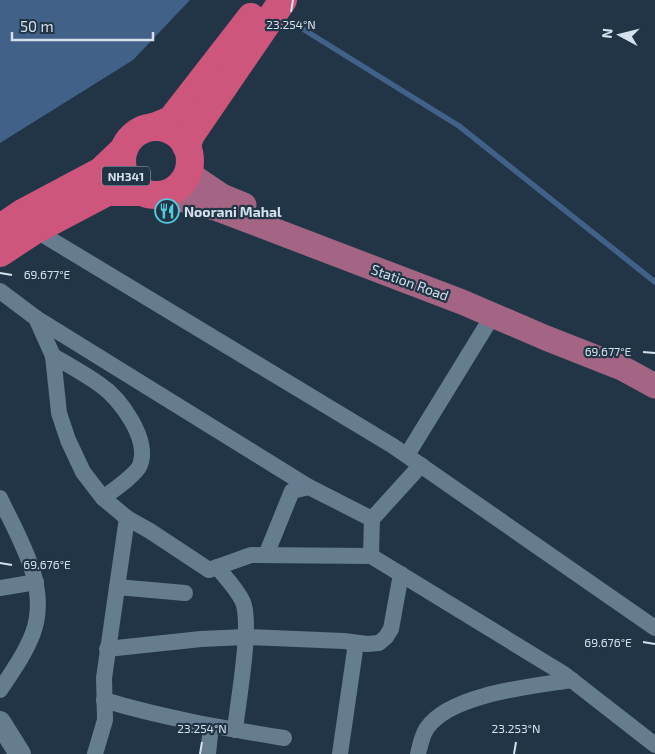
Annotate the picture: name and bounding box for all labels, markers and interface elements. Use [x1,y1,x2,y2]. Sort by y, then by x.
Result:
scale bar [12,10,154,42]
north arrow [595,10,645,60]
text: 50 m [20,17,54,35]
text: 23.254°N [266,17,316,31]
text: N [598,27,616,39]
road number: NH341 [102,167,150,186]
restaurant icon: Noorani Mahal [154,198,180,224]
place label: Noorani Mahal [184,203,282,220]
street label: Station Road [369,260,451,304]
text: 69.677°E [24,267,71,281]
text: 69.677°E [585,344,632,358]
text: 69.676°E [23,557,71,571]
text: 69.676°E [584,635,632,649]
text: 23.254°N [177,721,227,735]
text: 23.253°N [492,721,540,735]

